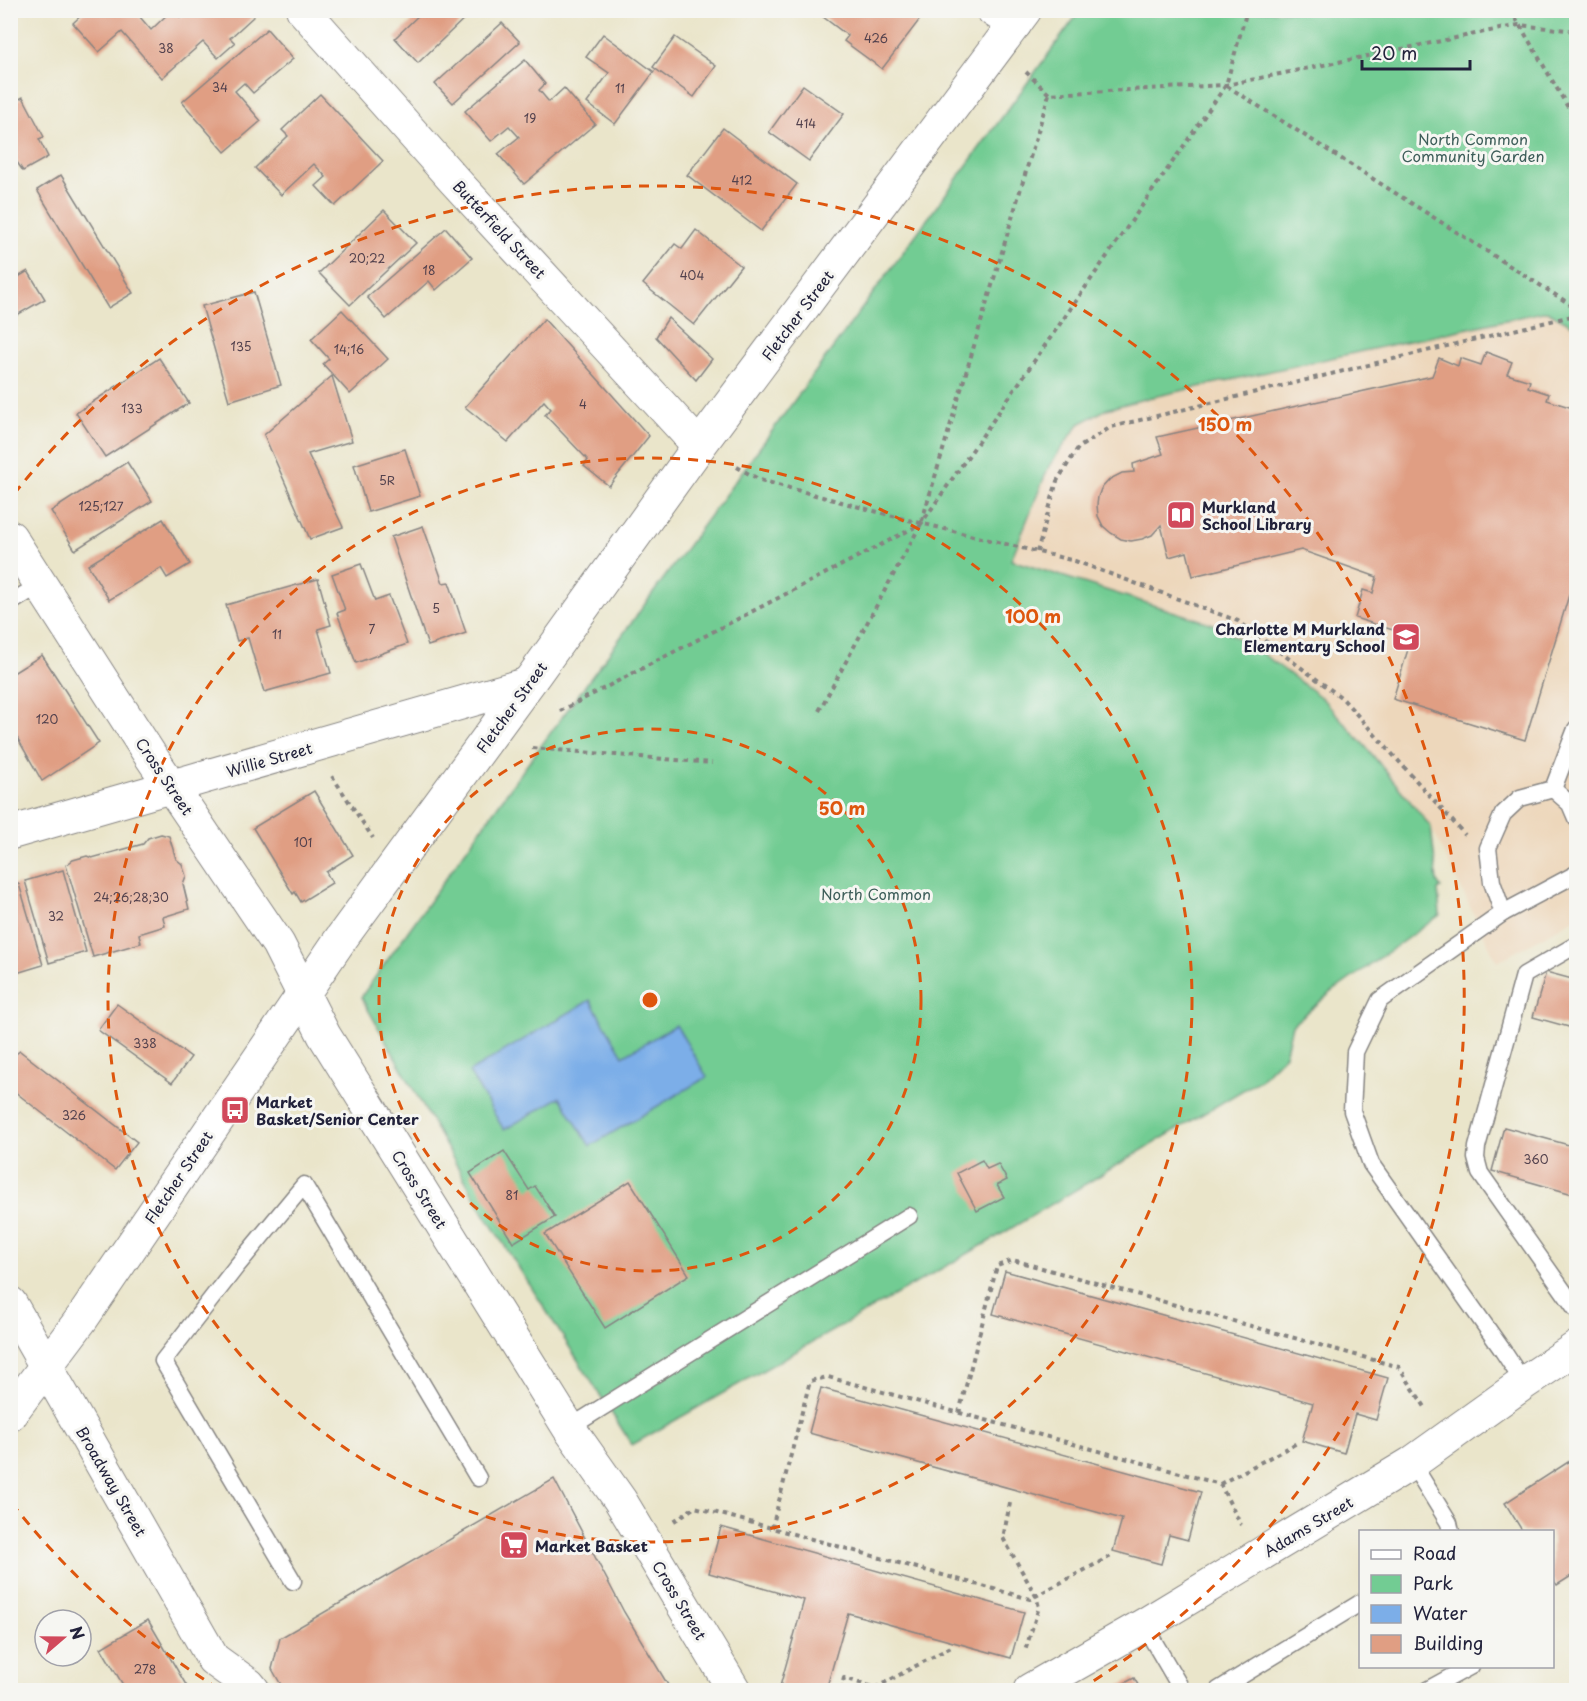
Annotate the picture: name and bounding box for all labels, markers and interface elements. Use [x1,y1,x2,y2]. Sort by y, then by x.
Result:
house number: 426 [864,29,888,47]
scale bar [1362,33,1470,71]
house number: 38 [158,39,174,57]
text: 20 m [1371,39,1417,66]
house number: 34 [212,78,228,96]
house number: 11 [615,79,625,97]
house number: 19 [524,109,536,127]
house number: 414 [796,114,816,132]
park label: North Common Community Garden [1402,127,1544,167]
house number: 412 [731,171,753,189]
street label: Butterfield Street [448,175,552,283]
house number: 20;22 [349,249,386,267]
house number: 18 [423,261,435,279]
street label: Fletcher Street [755,265,839,365]
house number: 404 [680,266,704,284]
house number: 135 [231,337,251,355]
house number: 14;16 [334,340,364,358]
house number: 4 [579,395,587,413]
house number: 133 [121,399,143,417]
text: 150 m [1198,410,1252,437]
house number: 5R [379,471,395,489]
place label: Murkland School Library [1202,495,1312,535]
house number: 125;127 [78,497,124,515]
library icon: Murkland School Library [1165,499,1197,531]
house number: 5 [432,599,440,617]
text: 100 m [1005,602,1061,629]
place label: Charlotte M Murkland Elementary School [1215,617,1385,657]
house number: 7 [369,620,376,638]
school or university icon: Charlotte M Murkland Elementary School [1390,621,1422,653]
house number: 11 [272,625,282,643]
street label: Fletcher Street [470,657,552,757]
house number: 120 [36,710,58,728]
street label: Cross Street [131,733,199,819]
street label: Willie Street [223,736,315,782]
text: 50 m [819,794,865,821]
house number: 101 [294,833,312,851]
park label: North Common [821,882,931,905]
house number: 24;26;28;30 [93,888,169,906]
house number: 32 [48,907,64,925]
centre of rings [640,990,660,1010]
house number: 338 [133,1034,157,1052]
place label: Market Basket/Senior Center [256,1090,419,1130]
bus stop icon: Market Basket/Senior Center [219,1094,251,1126]
house number: 326 [62,1106,86,1124]
street label: Fletcher Street [138,1126,218,1228]
street label: Cross Street [387,1145,453,1233]
house number: 360 [1523,1150,1549,1168]
house number: 81 [506,1186,518,1204]
street label: Broadway Street [71,1422,153,1540]
street label: Adams Street [1259,1490,1357,1562]
supermarket icon: Market Basket [498,1529,530,1561]
legend [1359,1530,1554,1668]
place label: Market Basket [535,1534,648,1557]
text: Road [1413,1539,1457,1566]
street label: Cross Street [647,1556,713,1644]
text: Park [1413,1569,1453,1596]
text: Water [1413,1599,1468,1626]
north arrow [33,1608,93,1668]
text: N [65,1622,91,1643]
text: Building [1413,1629,1483,1656]
house number: 278 [134,1660,156,1678]

